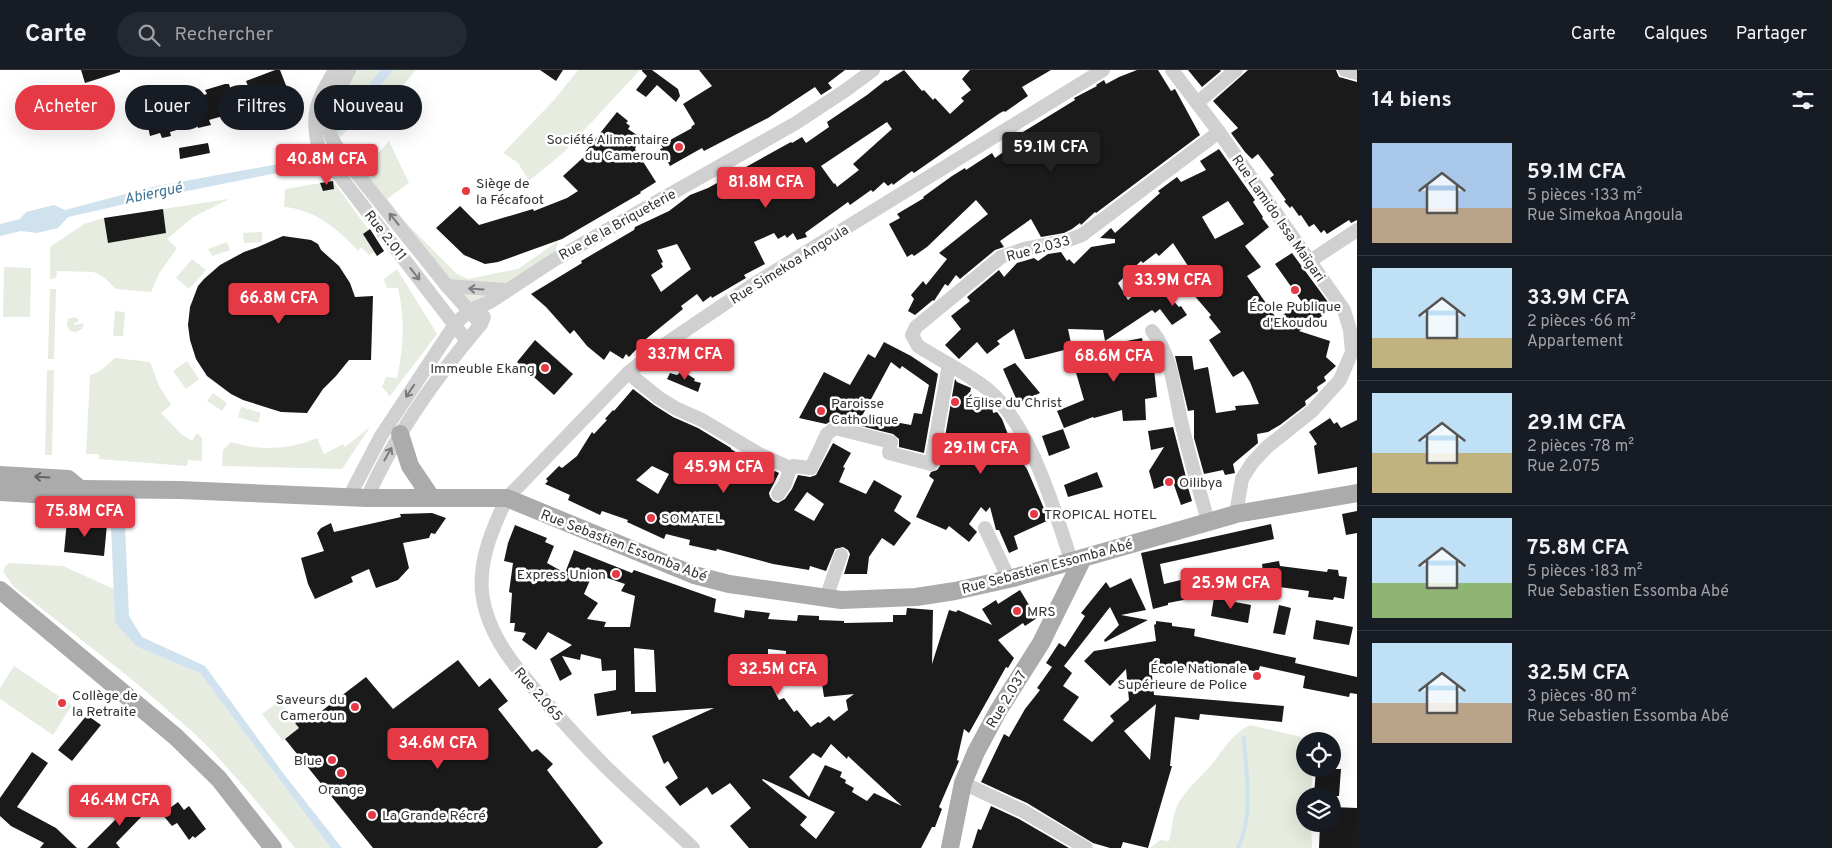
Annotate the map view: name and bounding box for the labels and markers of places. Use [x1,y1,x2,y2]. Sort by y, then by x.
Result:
place label: Société Alimentaire du Cameroun [546,132,669,165]
pin: 59.1M CFA [994,132,1108,174]
marker: Société Alimentaire du Cameroun [673,141,685,153]
pin: 40.8M CFA [270,144,384,186]
pin: 81.8M CFA [709,166,823,209]
place label: Siège de la Fécafoot [476,176,544,209]
marker: Siège de la Fécafoot [460,185,472,197]
pin: 33.9M CFA [1116,264,1230,307]
pin: 66.8M CFA [222,282,336,325]
marker: École Publique d'Ekoudou [1289,284,1301,296]
place label: École Publique d'Ekoudou [1249,298,1341,332]
pin: 33.7M CFA [628,338,742,381]
pin: 68.6M CFA [1057,340,1171,383]
place label: Immeuble Ekang [430,361,535,378]
marker: Immeuble Ekang [539,362,551,374]
place label: Église du Christ [965,394,1062,412]
place label: Paroisse Catholique [831,396,899,429]
marker: Église du Christ [949,396,961,408]
marker: Paroisse Catholique [815,405,827,417]
pin: 29.1M CFA [924,432,1038,475]
pin: 45.9M CFA [667,452,781,494]
place label: Oilibya [1179,475,1222,492]
marker: Oilibya [1163,476,1175,488]
pin: 75.8M CFA [28,496,142,538]
place label: TROPICAL HOTEL [1044,507,1157,524]
marker: TROPICAL HOTEL [1028,508,1040,520]
place label: SOMATEL [661,511,723,528]
marker: SOMATEL [645,512,657,524]
place label: Express Union [517,567,606,584]
marker: Express Union [610,568,622,580]
pin: 25.9M CFA [1174,568,1288,610]
place label: MRS [1027,604,1056,621]
marker: MRS [1011,605,1023,617]
pin: 32.5M CFA [721,654,835,696]
place label: École Nationale Supérieure de Police [1117,660,1247,694]
marker: École Nationale Supérieure de Police [1251,670,1263,682]
place label: Collège de la Retraite [72,688,138,721]
place label: Saveurs du Cameroun [276,692,345,725]
marker: Collège de la Retraite [56,697,68,709]
marker: Saveurs du Cameroun [349,701,361,713]
pin: 34.6M CFA [381,728,495,770]
place label: Blue [294,753,322,770]
marker: Blue [326,754,338,766]
marker: Orange [335,767,347,779]
place label: Orange [318,782,364,799]
pin: 46.4M CFA [63,784,177,827]
place label: La Grande Récré [382,808,486,825]
marker: La Grande Récré [366,809,378,821]

